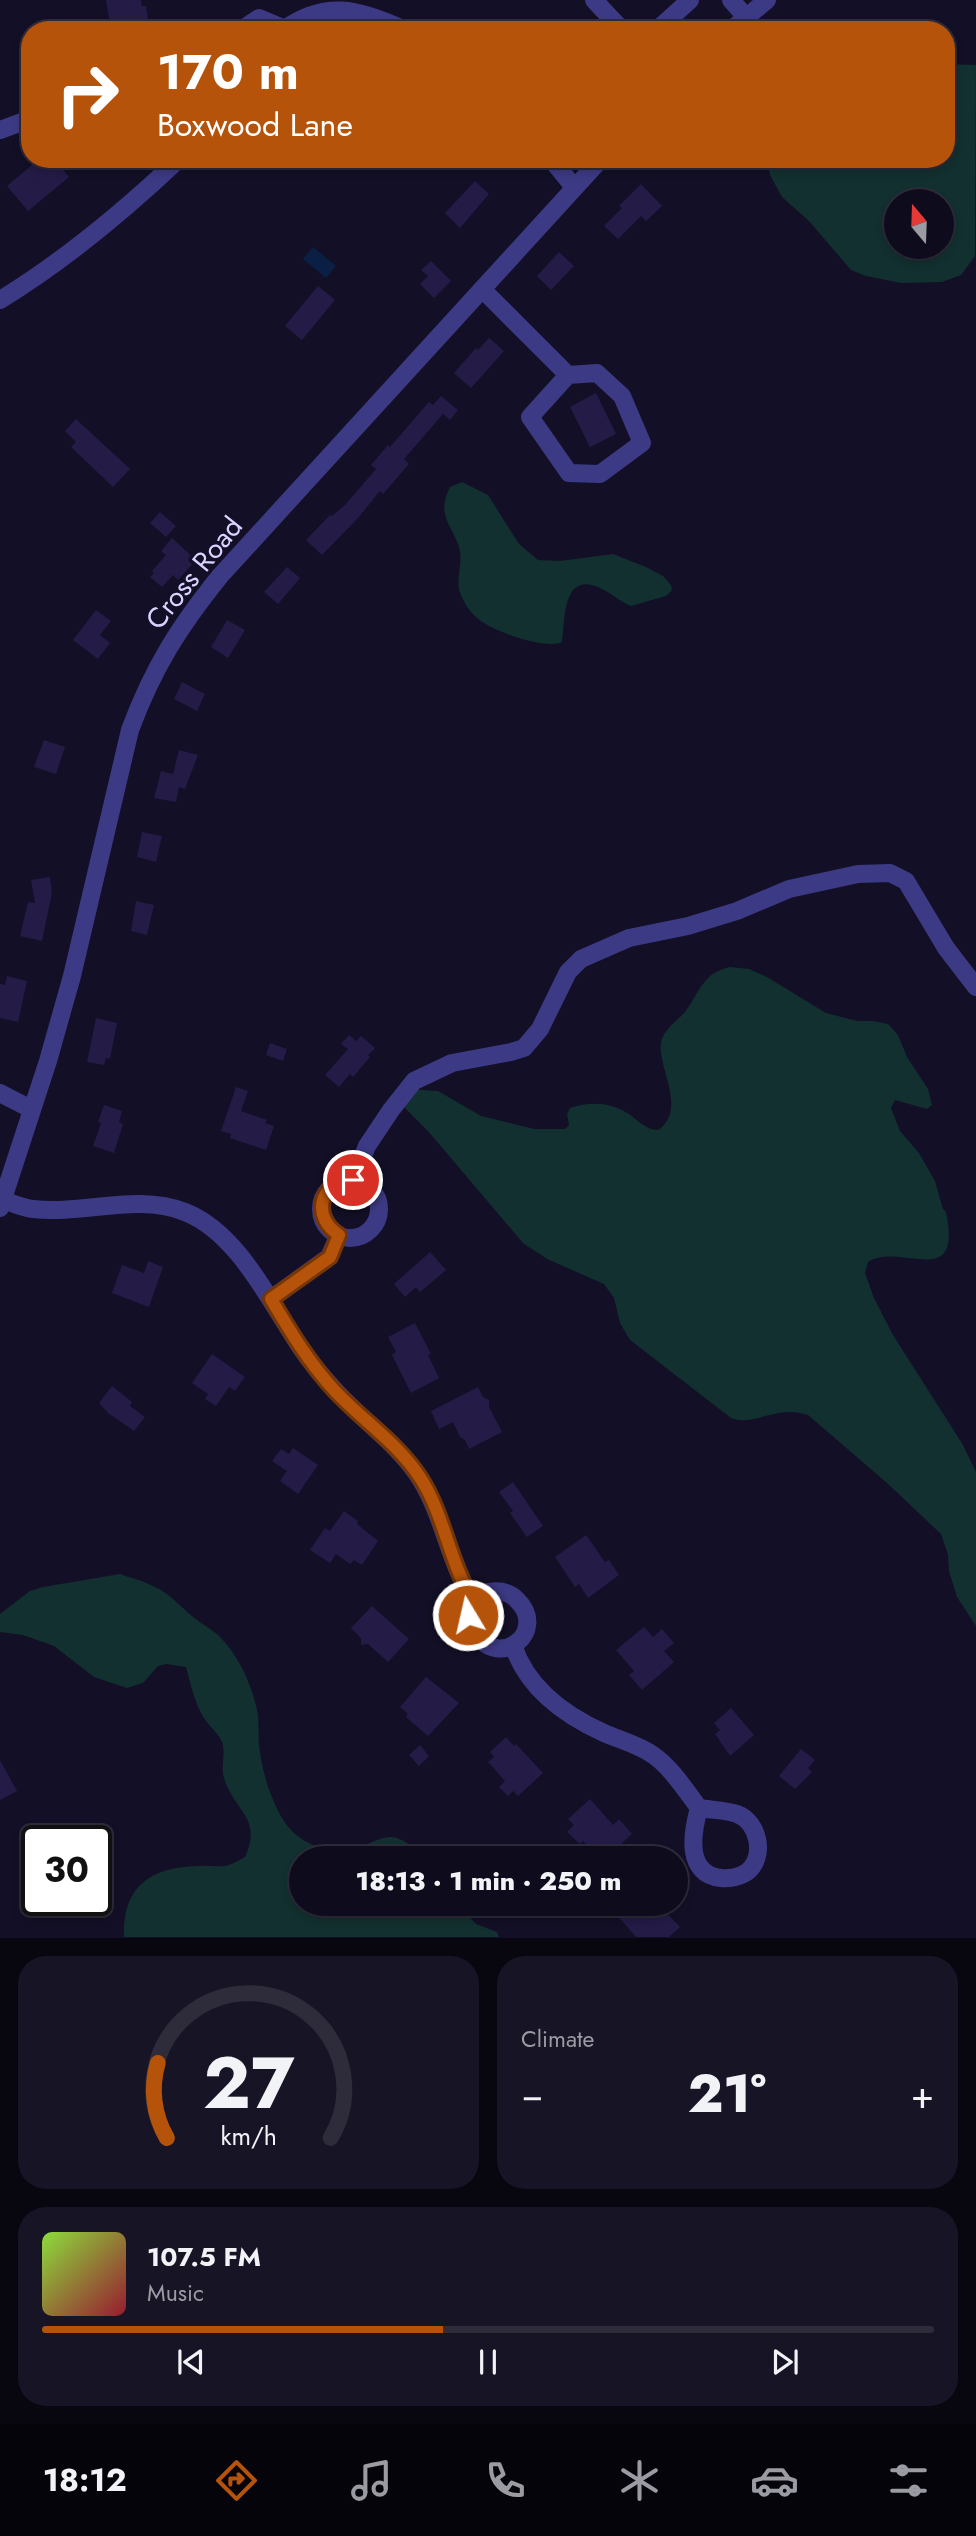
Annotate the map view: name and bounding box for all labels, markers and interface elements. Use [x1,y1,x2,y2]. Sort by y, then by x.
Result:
text: 170 m [157,37,299,107]
icon: right [42,49,133,140]
text: Boxwood Lane [157,102,353,148]
north arrow [884,189,954,259]
map controls [884,189,954,259]
street label: Cross Road [136,508,252,638]
pin [323,1150,383,1210]
icon: arrive [334,1161,372,1199]
position arrow [431,1578,505,1652]
speed limit sign: 30 [21,1825,112,1916]
text: 18:13 · 1 min · 250 m [356,1862,621,1900]
text: Climate [521,2022,594,2056]
text: 27 [203,2031,294,2136]
text: 21° [688,2056,766,2132]
text: − [521,2067,543,2122]
text: + [911,2067,934,2122]
text: km/h [220,2118,277,2154]
text: 107.5 FM [147,2238,261,2276]
text: Music [147,2276,204,2310]
icon: previous [172,2343,210,2381]
icon: pause [469,2343,507,2381]
icon: next [766,2343,804,2381]
icon: directions [212,2456,261,2505]
icon: music [347,2456,396,2505]
icon: phone [481,2456,530,2505]
icon: climate [615,2456,664,2505]
icon: car [750,2456,799,2505]
icon: filters [884,2456,933,2505]
text: 18:12 [43,2457,127,2503]

